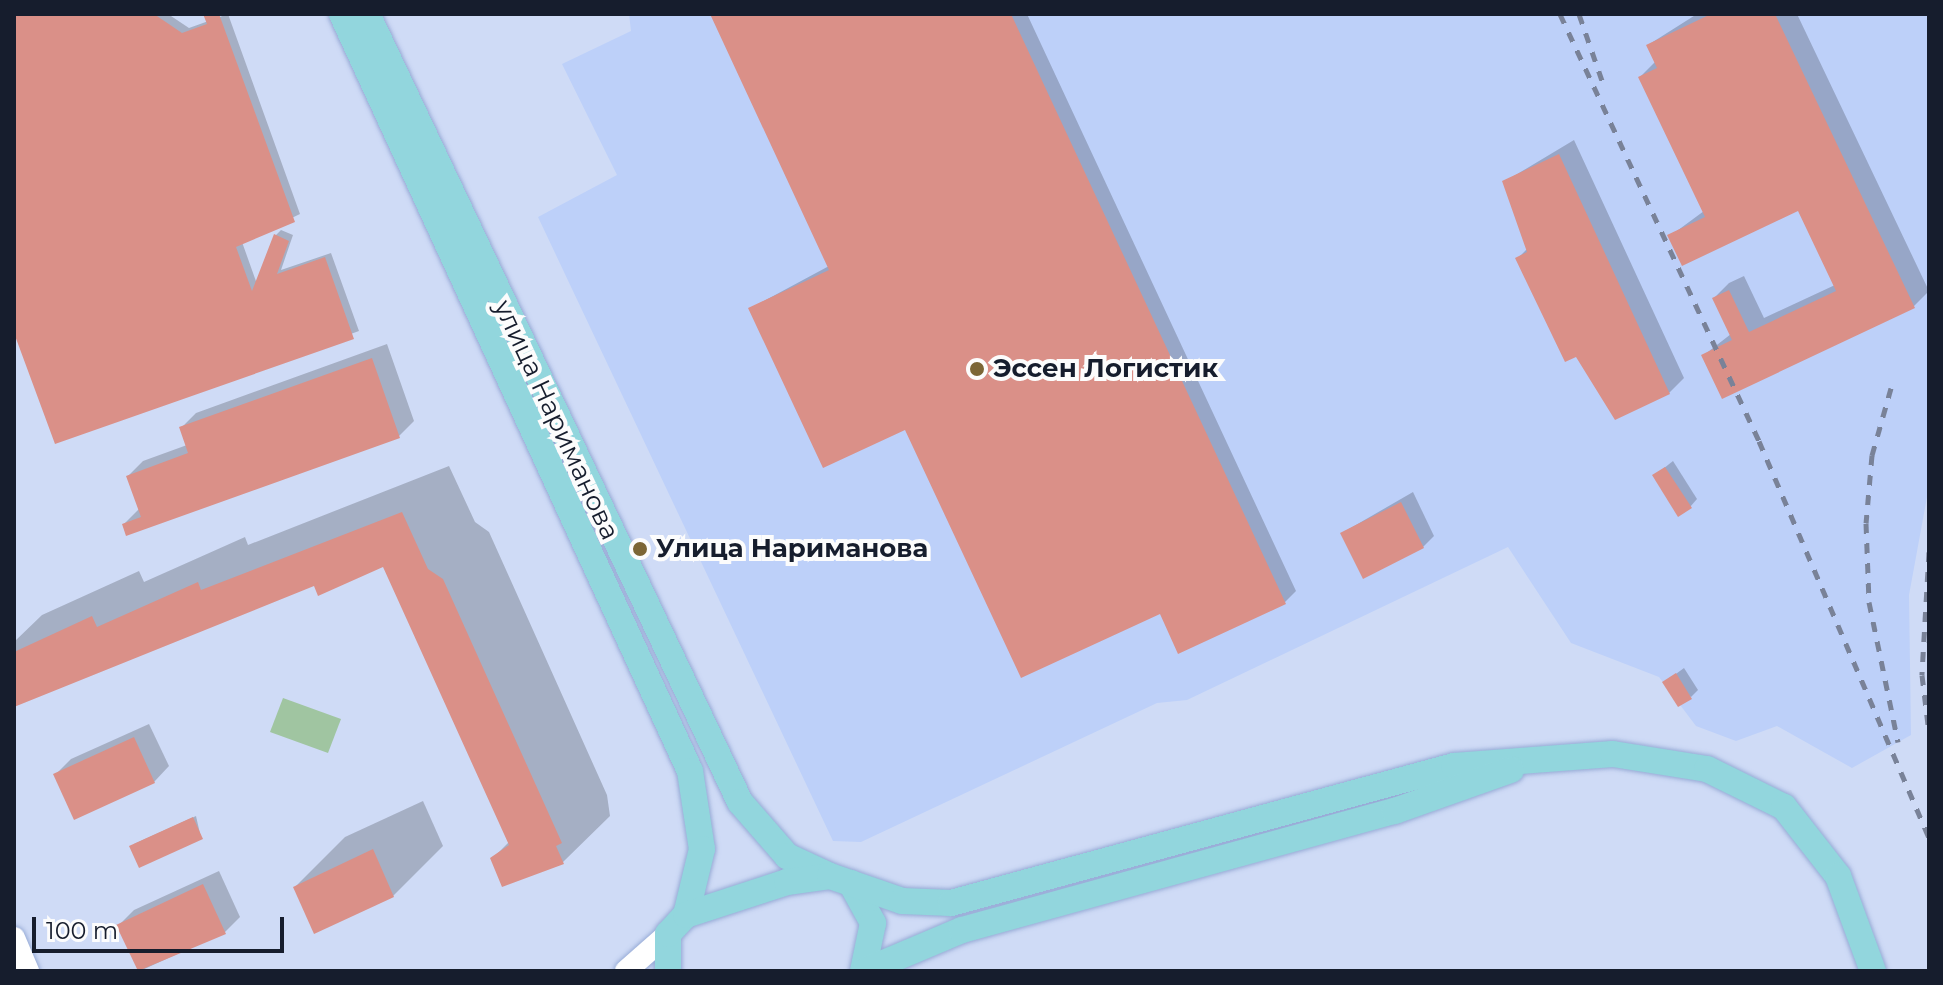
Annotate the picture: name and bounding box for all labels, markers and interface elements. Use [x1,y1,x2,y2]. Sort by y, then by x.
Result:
street label: улица Нариманова [487,295,625,545]
place label: Эссен Логистик [993,353,1218,385]
marker: Эссен Логистик [968,360,986,378]
place label: Улица Нариманова [656,533,928,565]
marker: Улица Нариманова [631,540,649,558]
scale bar [36,901,288,951]
text: 100 m [46,916,118,945]

